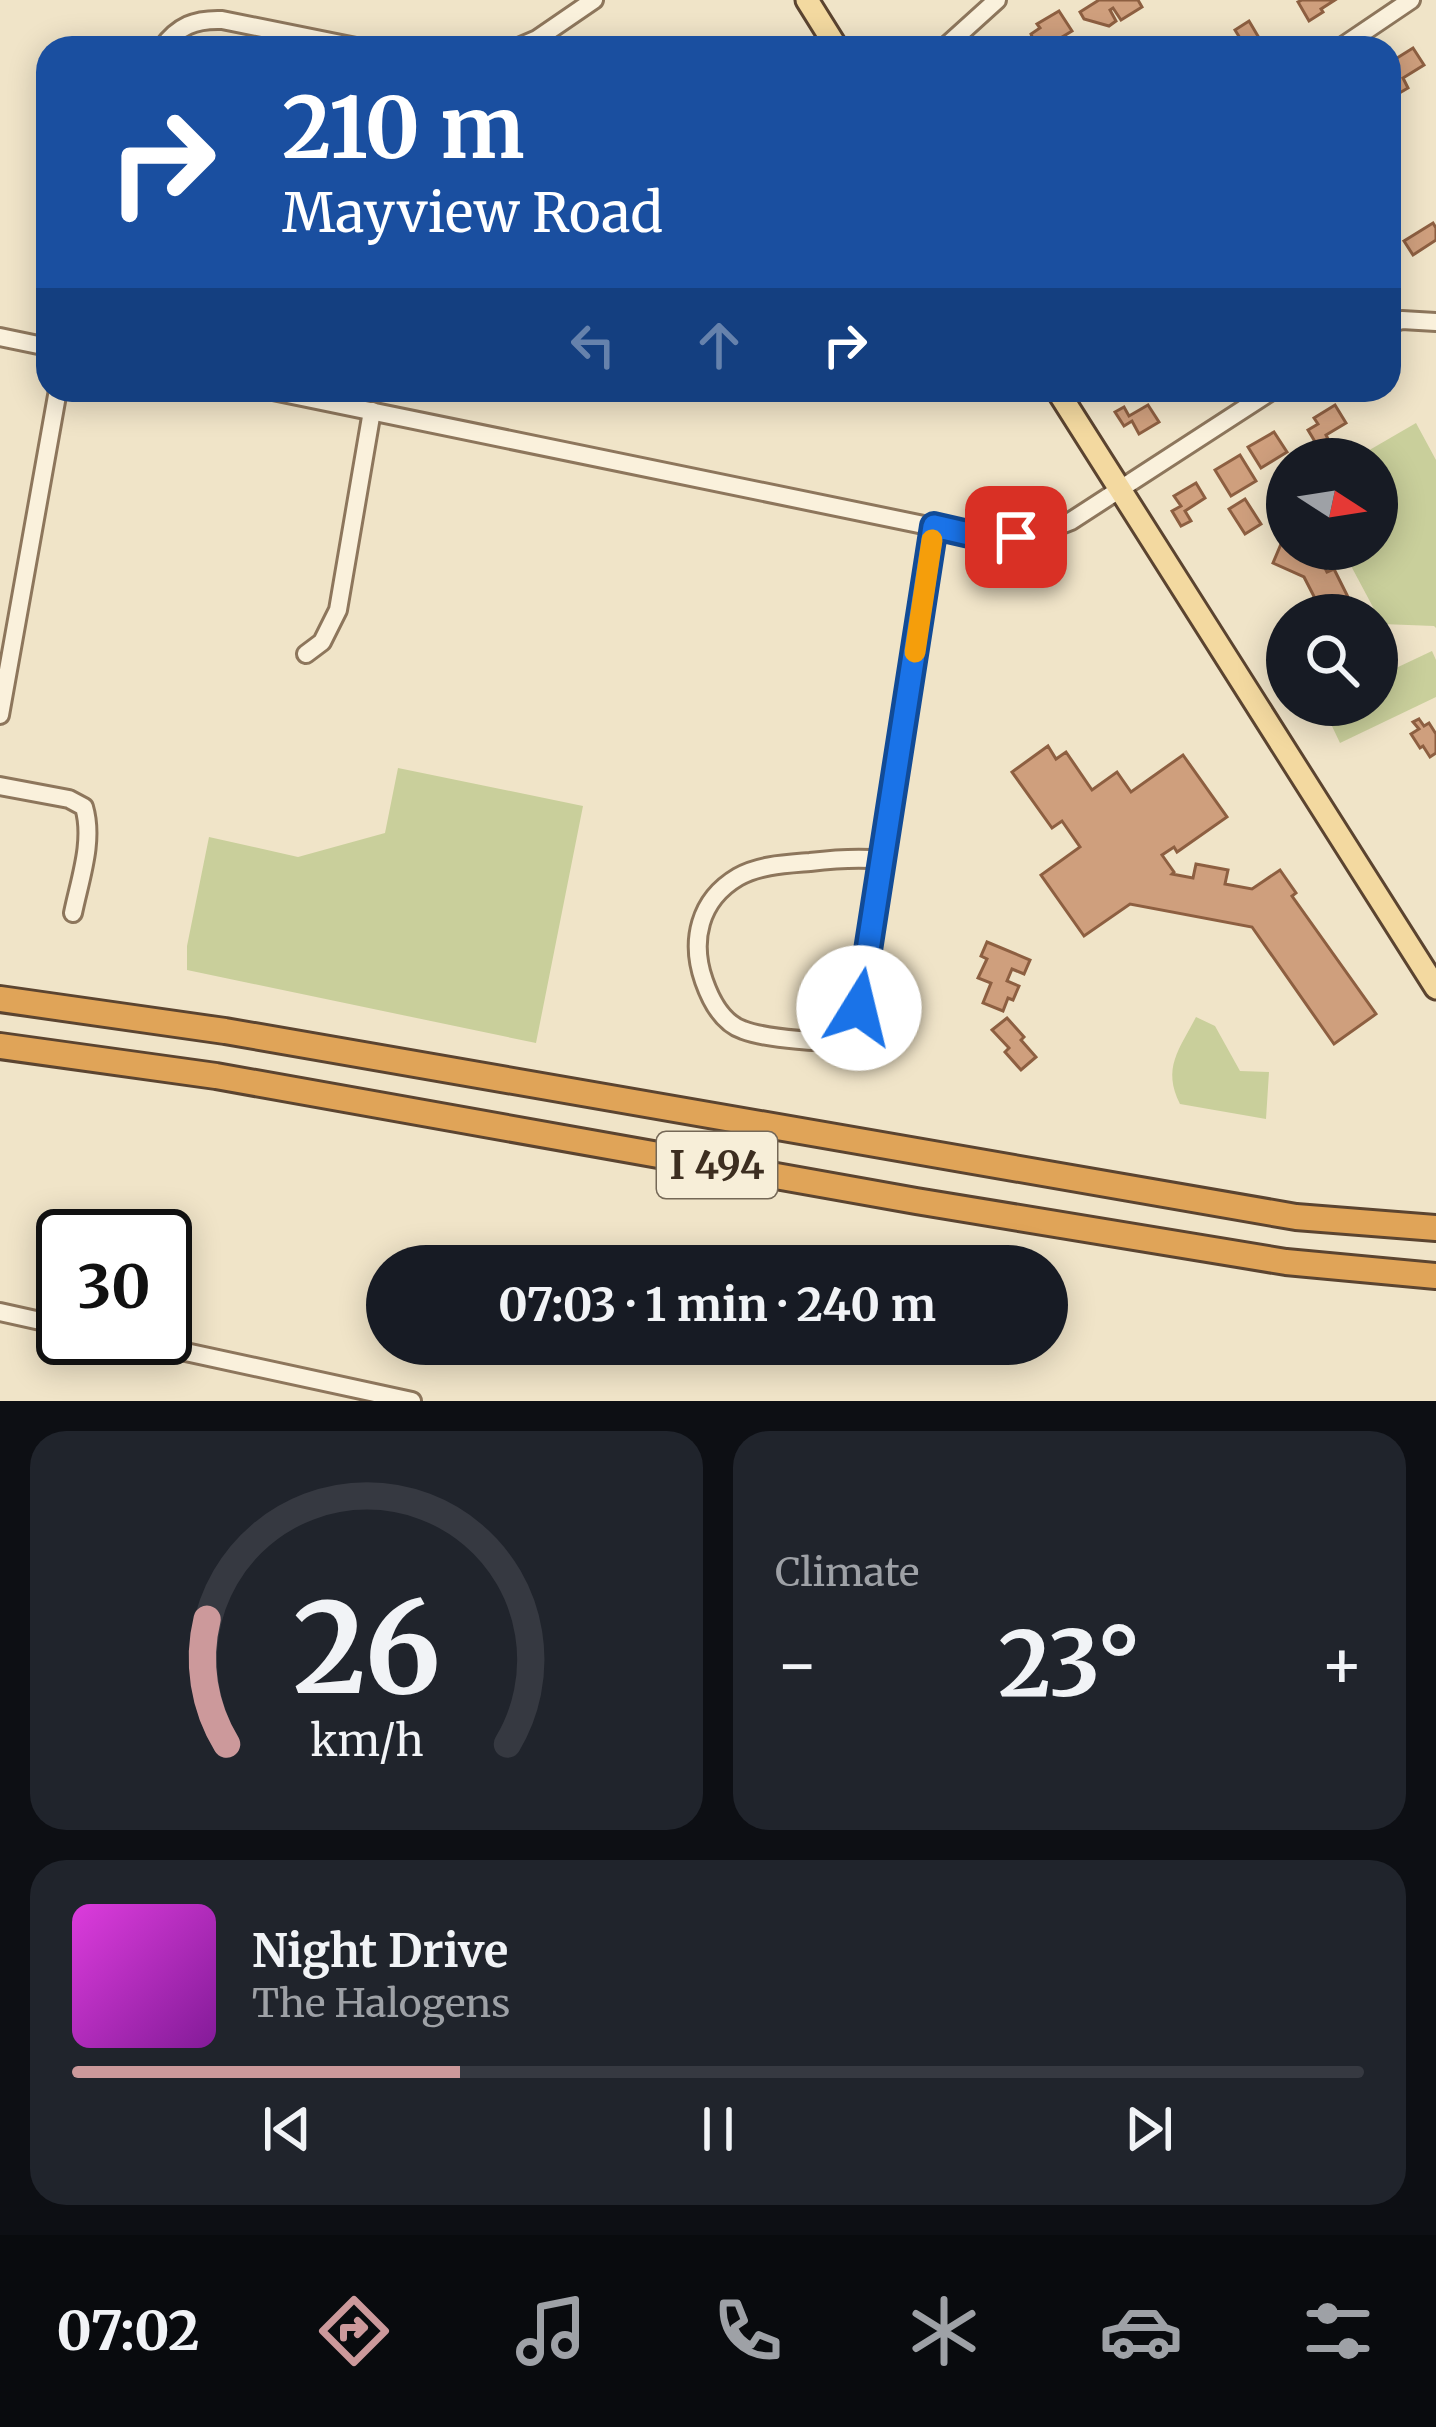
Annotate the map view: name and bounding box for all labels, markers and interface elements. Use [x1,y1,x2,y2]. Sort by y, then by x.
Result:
text: 210 m [282,75,525,181]
icon: right [84,84,240,240]
text: Mayview Road [282,179,663,247]
icon: left [560,312,626,378]
icon: ahead [686,312,752,378]
icon: right [812,312,878,378]
north arrow [1266,438,1398,570]
map controls [1266,438,1398,726]
pin [965,486,1067,588]
icon: arrive [983,504,1049,570]
button: search [1266,594,1398,726]
position arrow [796,945,922,1071]
road number: I 494 [657,1132,777,1198]
speed limit sign: 30 [36,1209,192,1365]
text: 07:03 · 1 min · 240 m [498,1277,936,1333]
text: Climate [775,1548,919,1597]
text: 26 [292,1570,441,1727]
text: 23° [998,1607,1141,1721]
text: − [775,1623,819,1706]
text: + [1320,1623,1364,1706]
text: km/h [310,1713,423,1767]
text: Night Drive [252,1923,508,1979]
text: The Halogens [252,1979,510,2028]
icon: previous [254,2096,320,2162]
icon: pause [685,2096,751,2162]
icon: next [1116,2096,1182,2162]
icon: directions [312,2289,396,2373]
icon: music [509,2289,593,2373]
icon: phone [706,2289,790,2373]
icon: climate [902,2289,986,2373]
icon: car [1099,2289,1183,2373]
icon: filters [1296,2289,1380,2373]
text: 07:02 [56,2297,200,2365]

